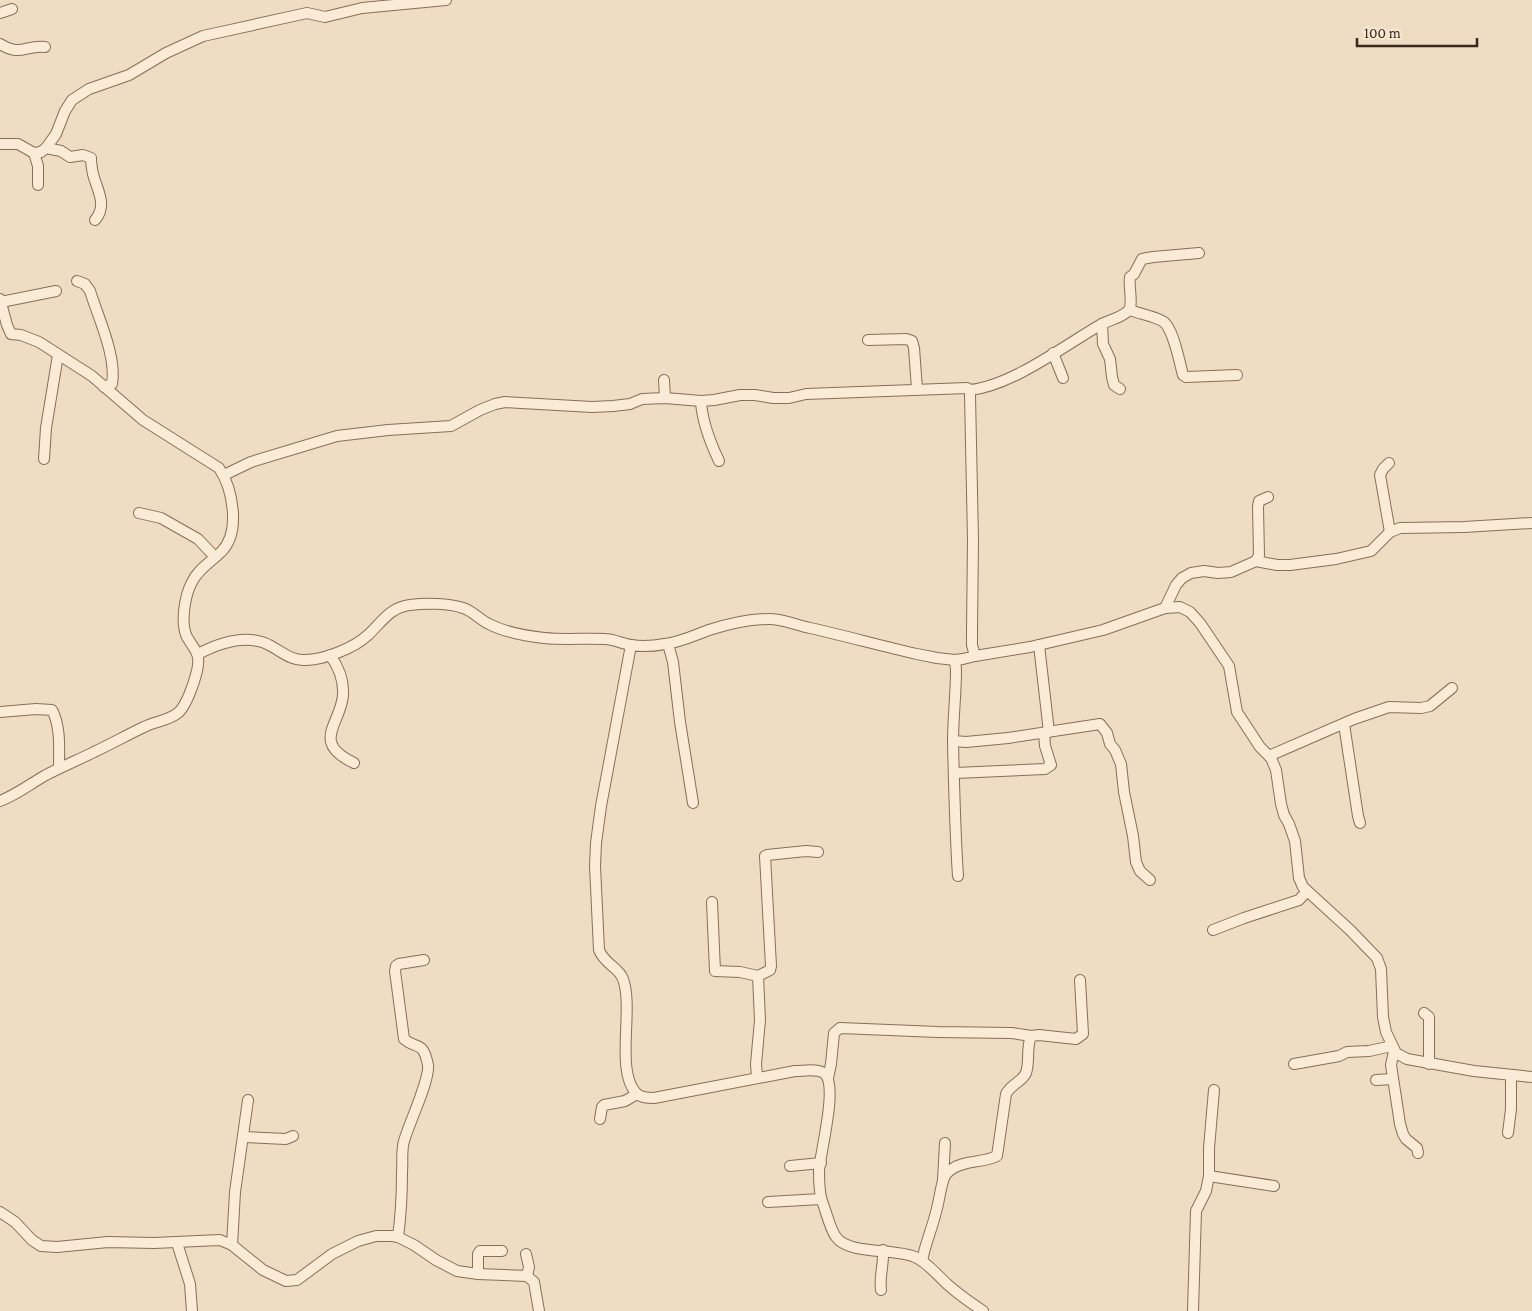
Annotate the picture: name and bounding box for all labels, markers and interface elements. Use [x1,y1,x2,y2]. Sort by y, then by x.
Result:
scale bar [1357,15,1477,47]
text: 100 m [1364,25,1401,41]

